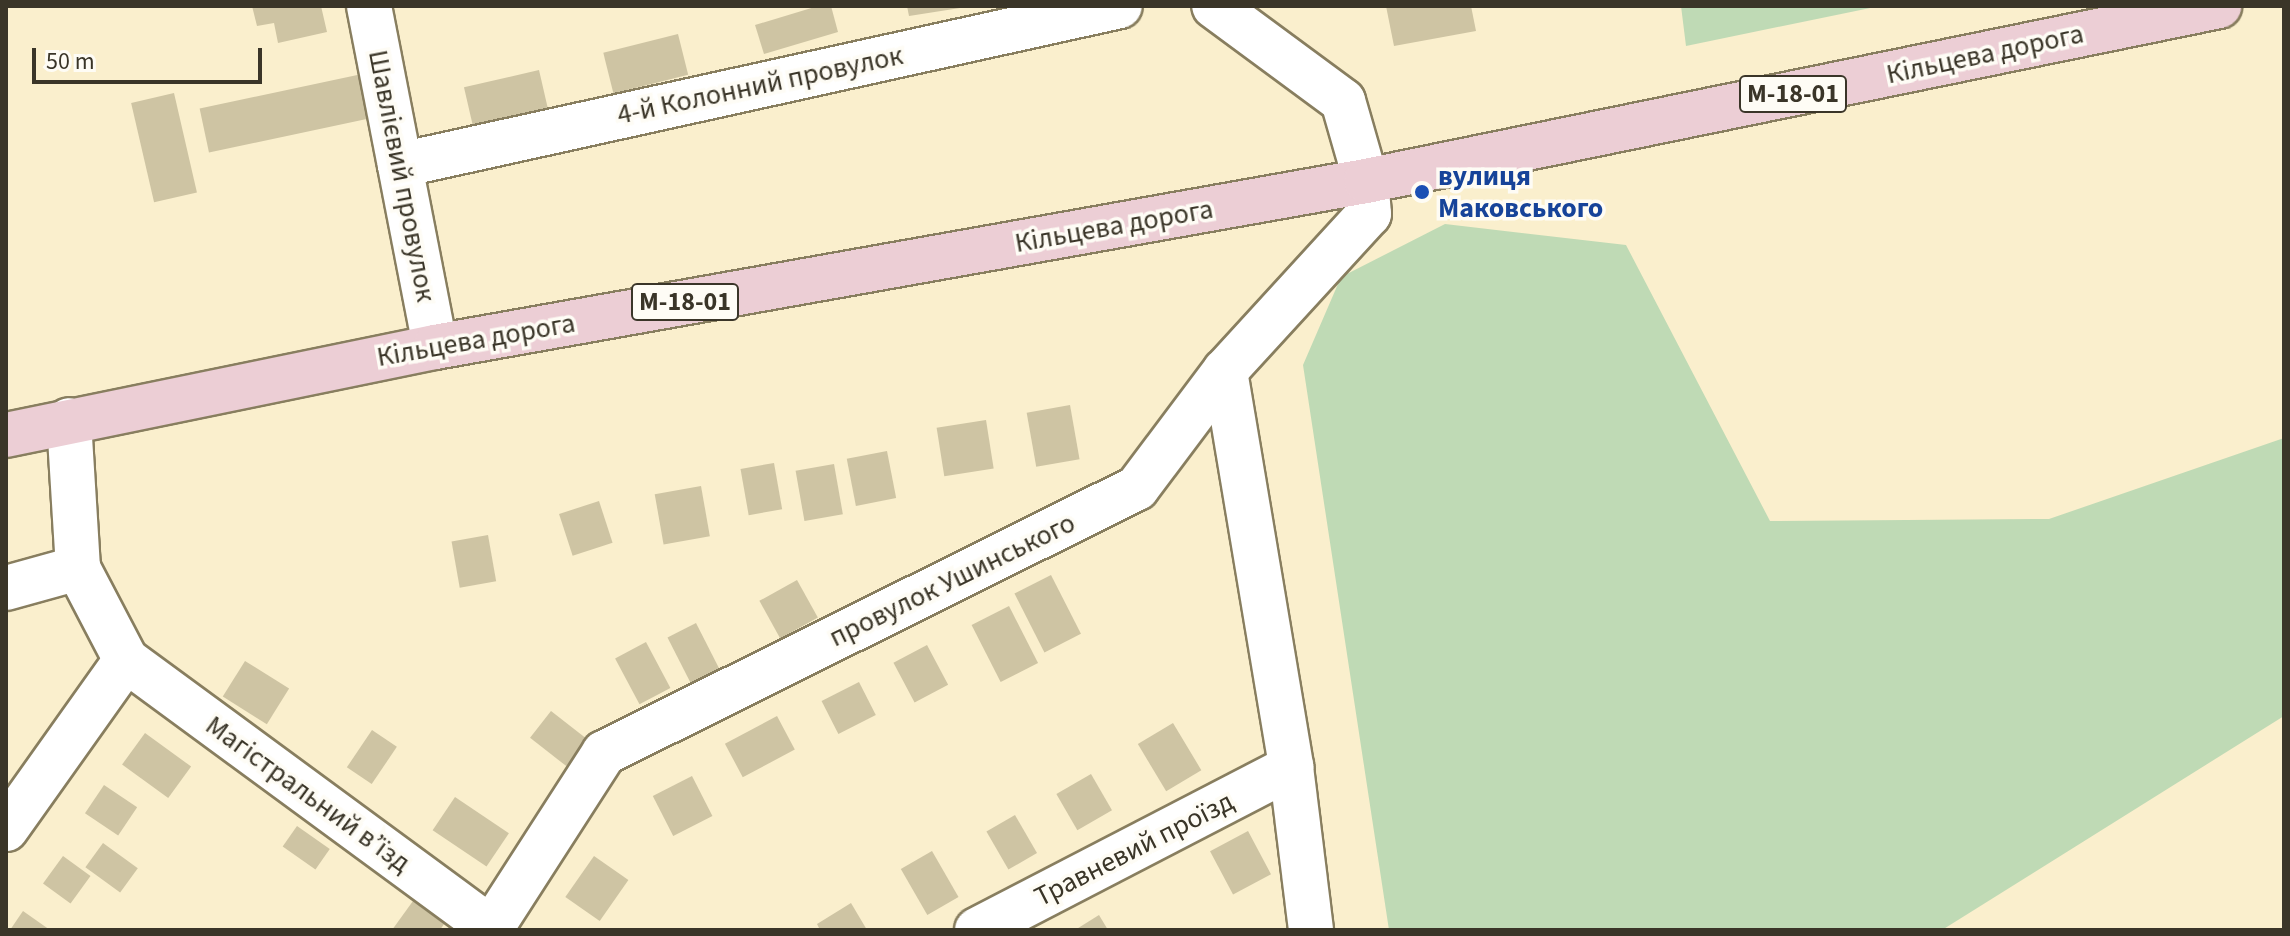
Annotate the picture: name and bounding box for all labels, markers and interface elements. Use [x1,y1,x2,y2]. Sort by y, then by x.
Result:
street label: Кільцева дорога [1883,17,2087,91]
scale bar [36,32,266,82]
street label: 4-й Колонний провулок [614,38,906,132]
text: 50 m [46,44,95,79]
street label: Шавлієвий провулок [361,47,443,305]
road number: М-18-01 [1739,72,1847,116]
place label: вулиця Маковського [1438,159,1603,225]
marker: вулиця Маковського [1413,183,1431,201]
street label: Кільцева дорога [1012,192,1216,260]
road number: М-18-01 [631,280,739,324]
street label: Кільцева дорога [374,306,578,374]
street label: провулок Ушинського [824,506,1080,654]
street label: Магістральний в’їзд [199,708,417,880]
street label: Травневий проїзд [1029,784,1239,914]

